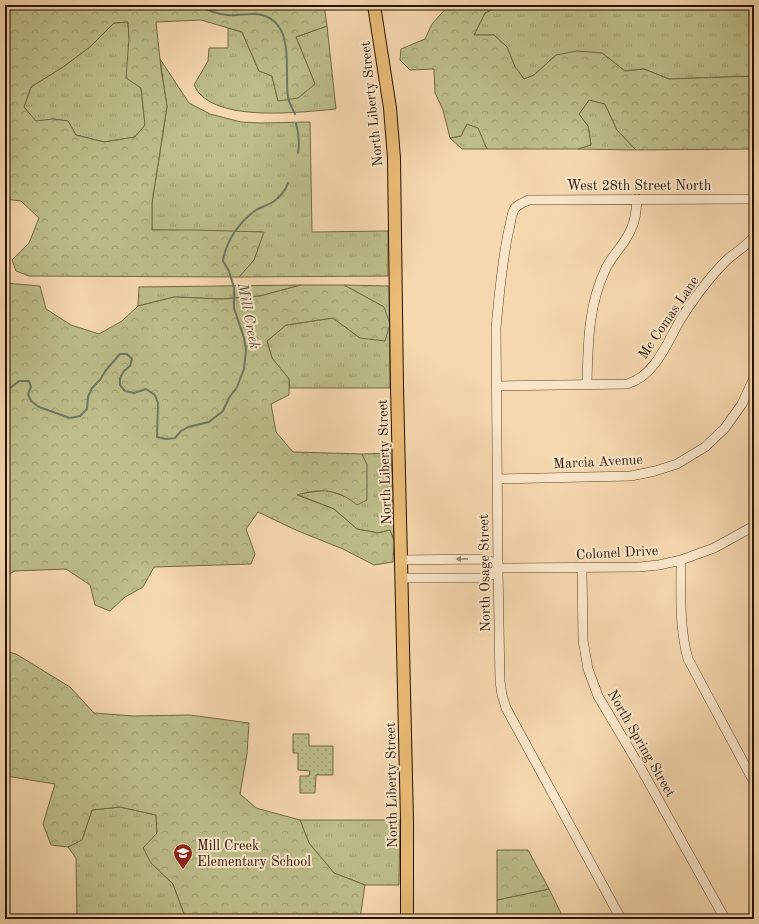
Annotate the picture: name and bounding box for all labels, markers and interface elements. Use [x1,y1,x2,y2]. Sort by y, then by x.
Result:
street label: North Liberty Street [358,41,386,167]
street label: West 28th Street North [567,179,712,193]
street label: Mc Comas Lane [636,274,702,361]
water label: Mill Creek [234,281,261,351]
street label: North Liberty Street [376,399,394,525]
street label: Marcia Avenue [553,453,643,471]
street label: North Osage Street [477,514,493,632]
street label: Colonel Drive [576,544,659,562]
one-way arrow [455,556,468,562]
street label: North Spring Street [605,687,678,800]
street label: North Liberty Street [384,722,400,848]
place label: Mill Creek Elementary School [197,839,311,869]
school or university icon: Mill Creek Elementary School [172,842,194,870]

